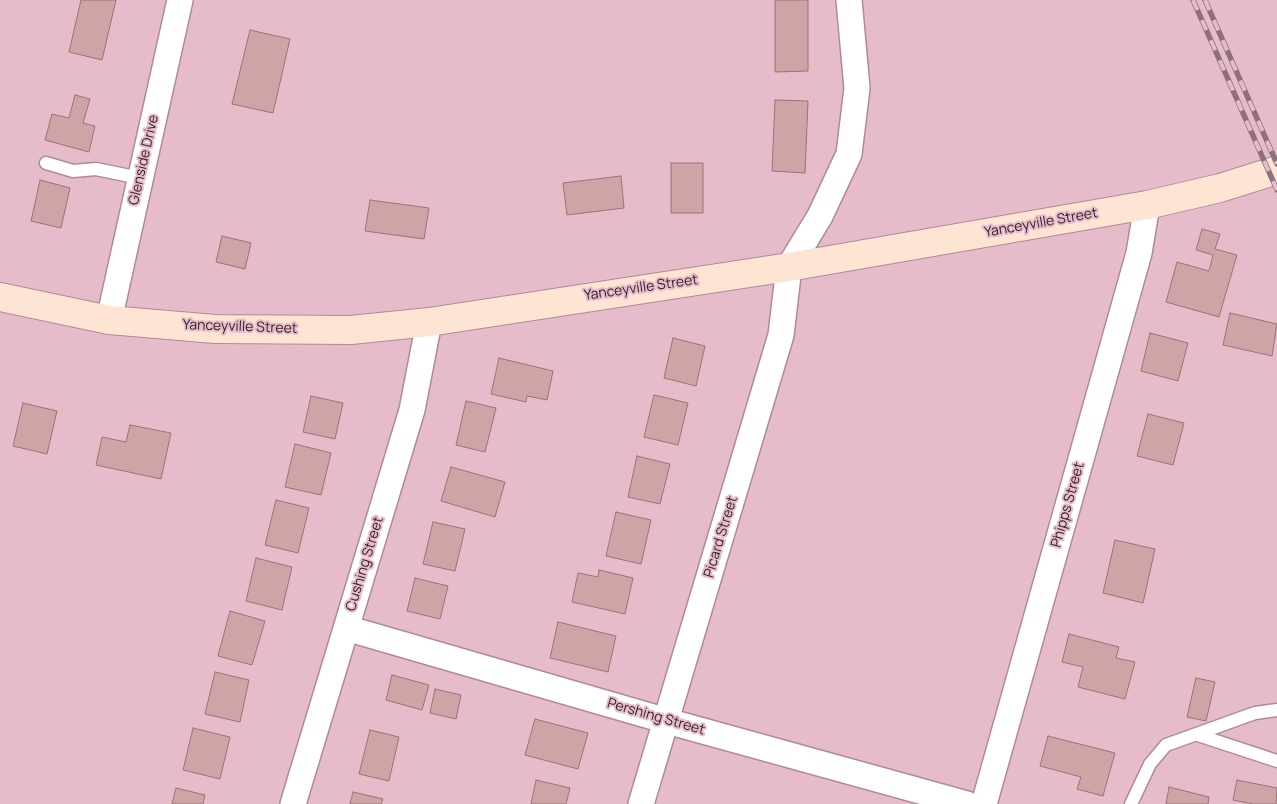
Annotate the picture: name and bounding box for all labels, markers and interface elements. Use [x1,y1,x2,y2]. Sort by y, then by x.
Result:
street label: Glenside Drive [125,113,163,207]
street label: Yanceyville Street [983,205,1099,241]
street label: Yanceyville Street [583,272,699,304]
street label: Yanceyville Street [182,317,298,337]
street label: Phipps Street [1048,460,1088,550]
street label: Picard Street [701,494,741,580]
street label: Cushing Street [343,515,387,613]
street label: Pershing Street [605,695,707,739]

